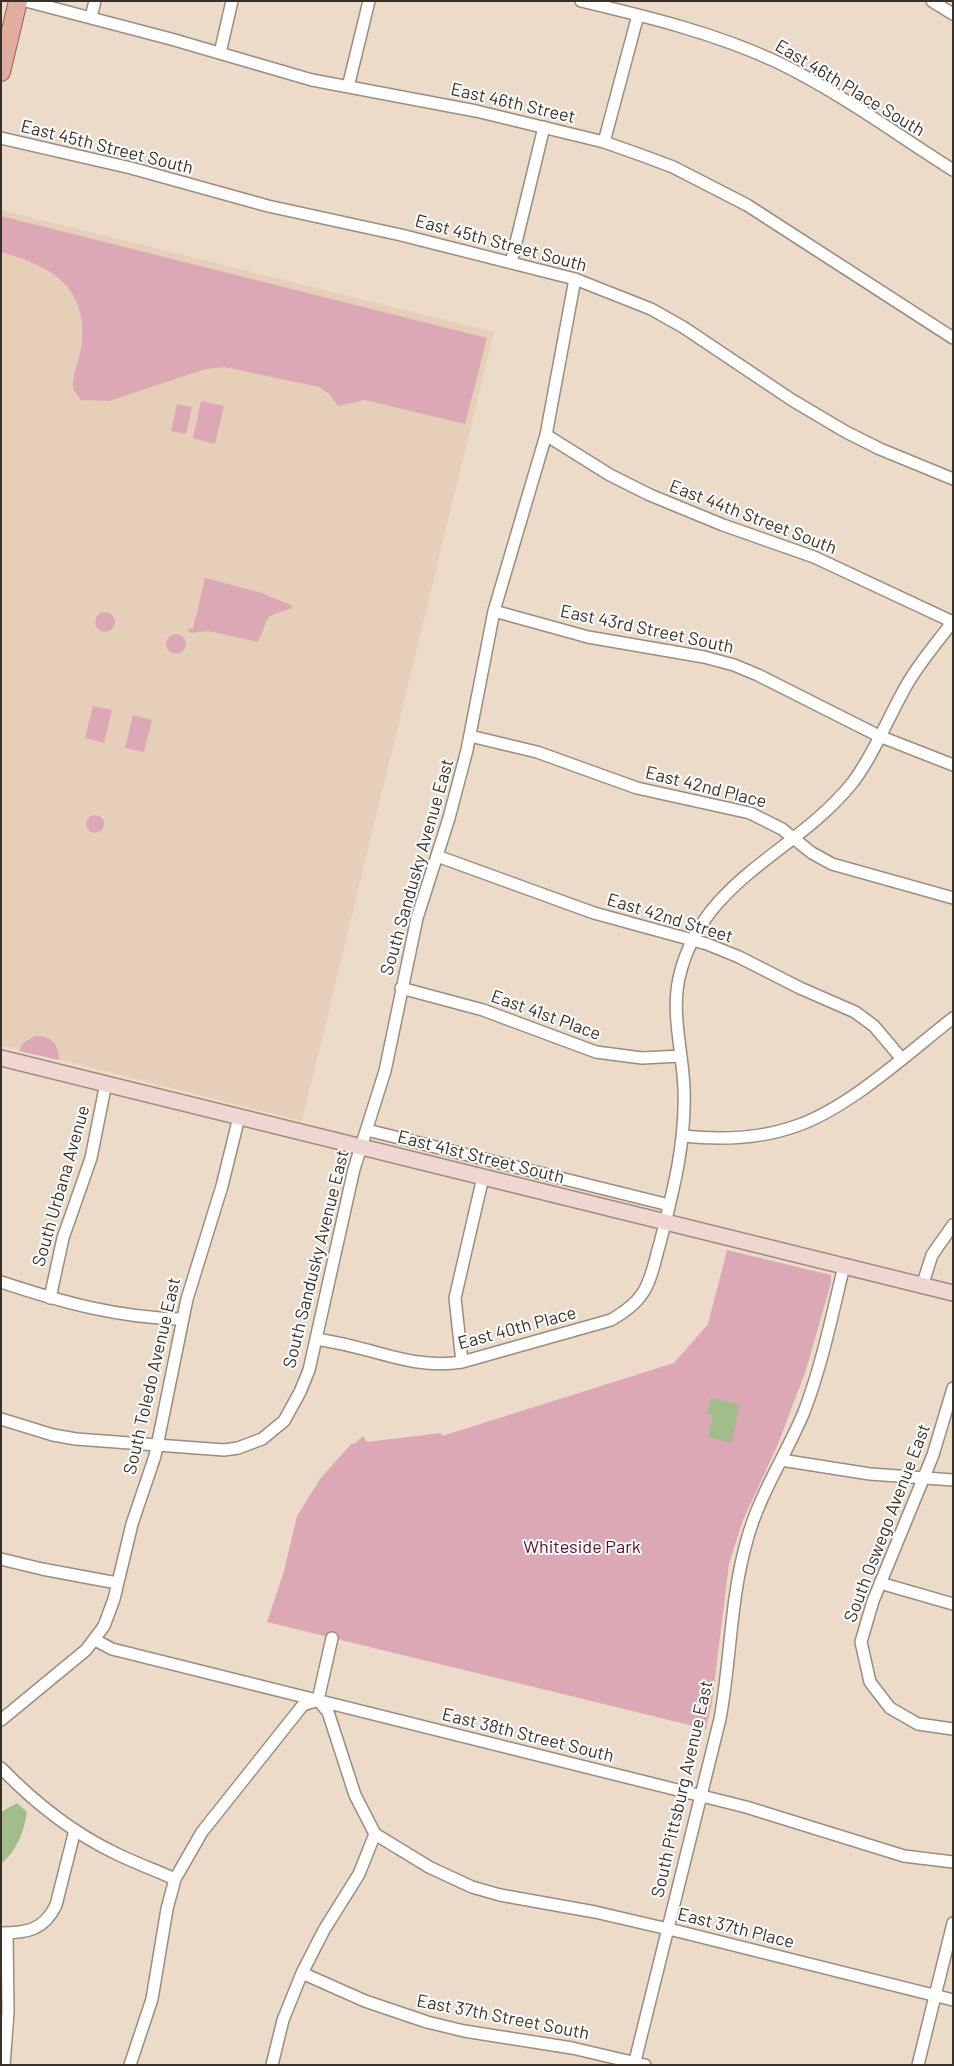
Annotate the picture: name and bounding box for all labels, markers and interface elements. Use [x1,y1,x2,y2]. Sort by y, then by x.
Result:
street label: East 46th Place South [771,35,929,141]
street label: East 46th Street [449,78,577,128]
street label: East 45th Street South [19,115,195,179]
street label: East 45th Street South [413,210,589,276]
street label: East 44th Street South [666,475,840,559]
street label: East 43rd Street South [558,600,736,658]
street label: South Sandusky Avenue East [376,756,458,978]
street label: East 42nd Place [643,761,769,813]
street label: East 42nd Street [604,889,736,947]
street label: East 41st Place [488,985,604,1045]
street label: South Urbana Avenue [28,1103,94,1269]
street label: East 41st Street South [395,1126,567,1188]
street label: South Sandusky Avenue East [278,1148,354,1370]
street label: South Toledo Avenue East [119,1275,185,1477]
street label: East 40th Place [455,1302,579,1354]
street label: South Oswego Avenue East [839,1421,935,1625]
park label: Whiteside Park [523,1536,641,1558]
street label: South Pittsburg Avenue East [647,1678,717,1900]
street label: East 38th Street South [440,1703,616,1767]
street label: East 37th Place [675,1903,797,1953]
street label: East 37th Street South [415,1990,591,2044]

